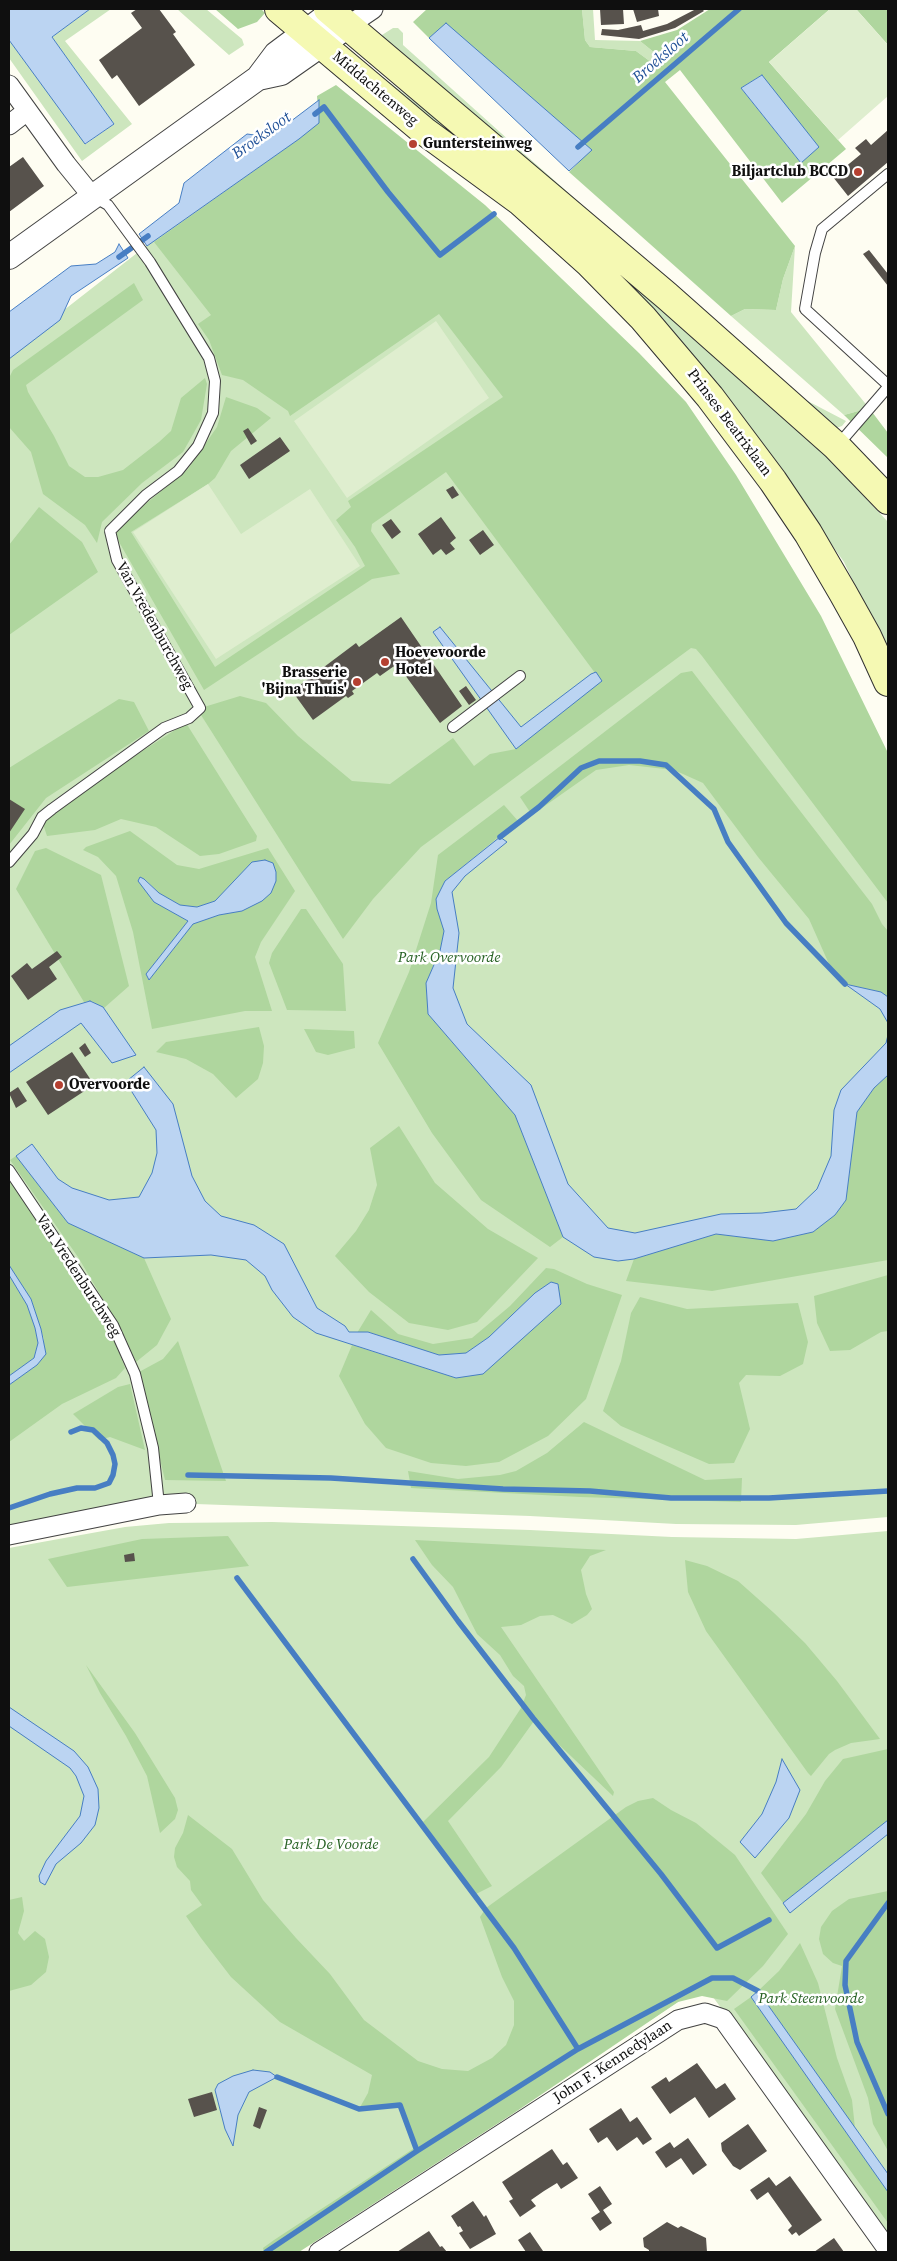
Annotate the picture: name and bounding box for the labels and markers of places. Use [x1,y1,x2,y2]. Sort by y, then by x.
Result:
place label: Guntersteinweg [423,135,532,153]
marker: Guntersteinweg [407,138,419,150]
place label: Biljartclub BCCD [731,163,848,181]
marker: Biljartclub BCCD [852,166,864,178]
place label: Hoevevoorde Hotel [395,644,486,679]
marker: Hoevevoorde Hotel [379,656,391,668]
place label: Brasserie 'Bijna Thuis' [262,664,347,699]
marker: Brasserie 'Bijna Thuis' [351,676,363,688]
place label: Overvoorde [69,1076,150,1094]
marker: Overvoorde [53,1079,65,1091]

